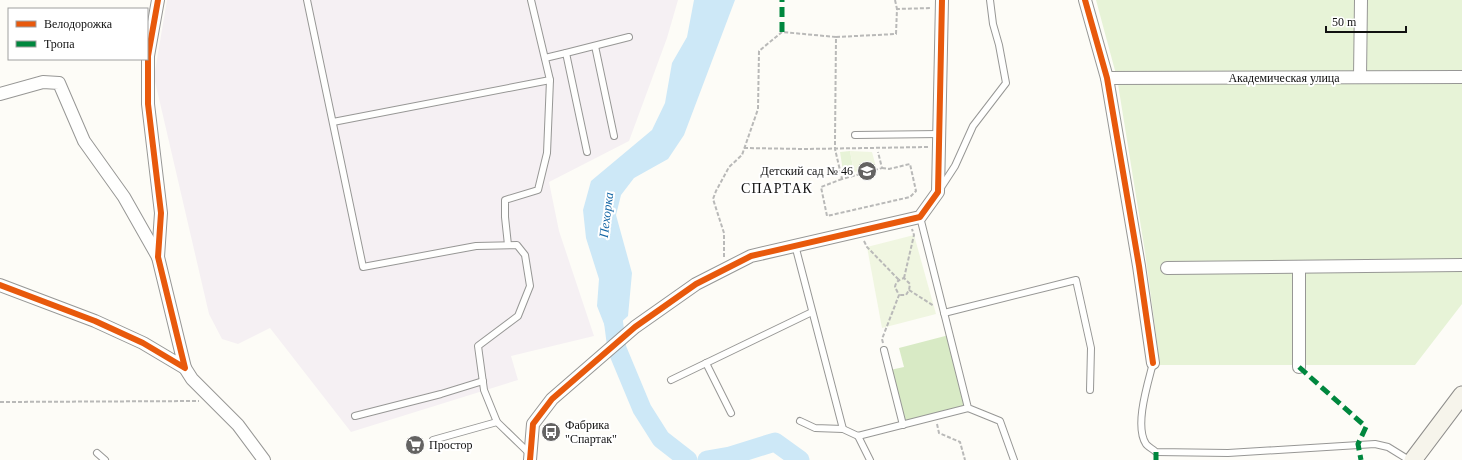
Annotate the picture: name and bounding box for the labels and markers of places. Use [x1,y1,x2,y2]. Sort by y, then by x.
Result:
school or university icon: Детский сад № 46 [856,160,878,182]
place label: Детский сад № 46 [761,164,853,178]
place label: Фабрика "Спартак" [565,418,617,446]
bus stop icon: Фабрика "Спартак" [540,421,562,443]
supermarket icon: Простор [404,434,426,456]
place label: Простор [429,438,472,452]

